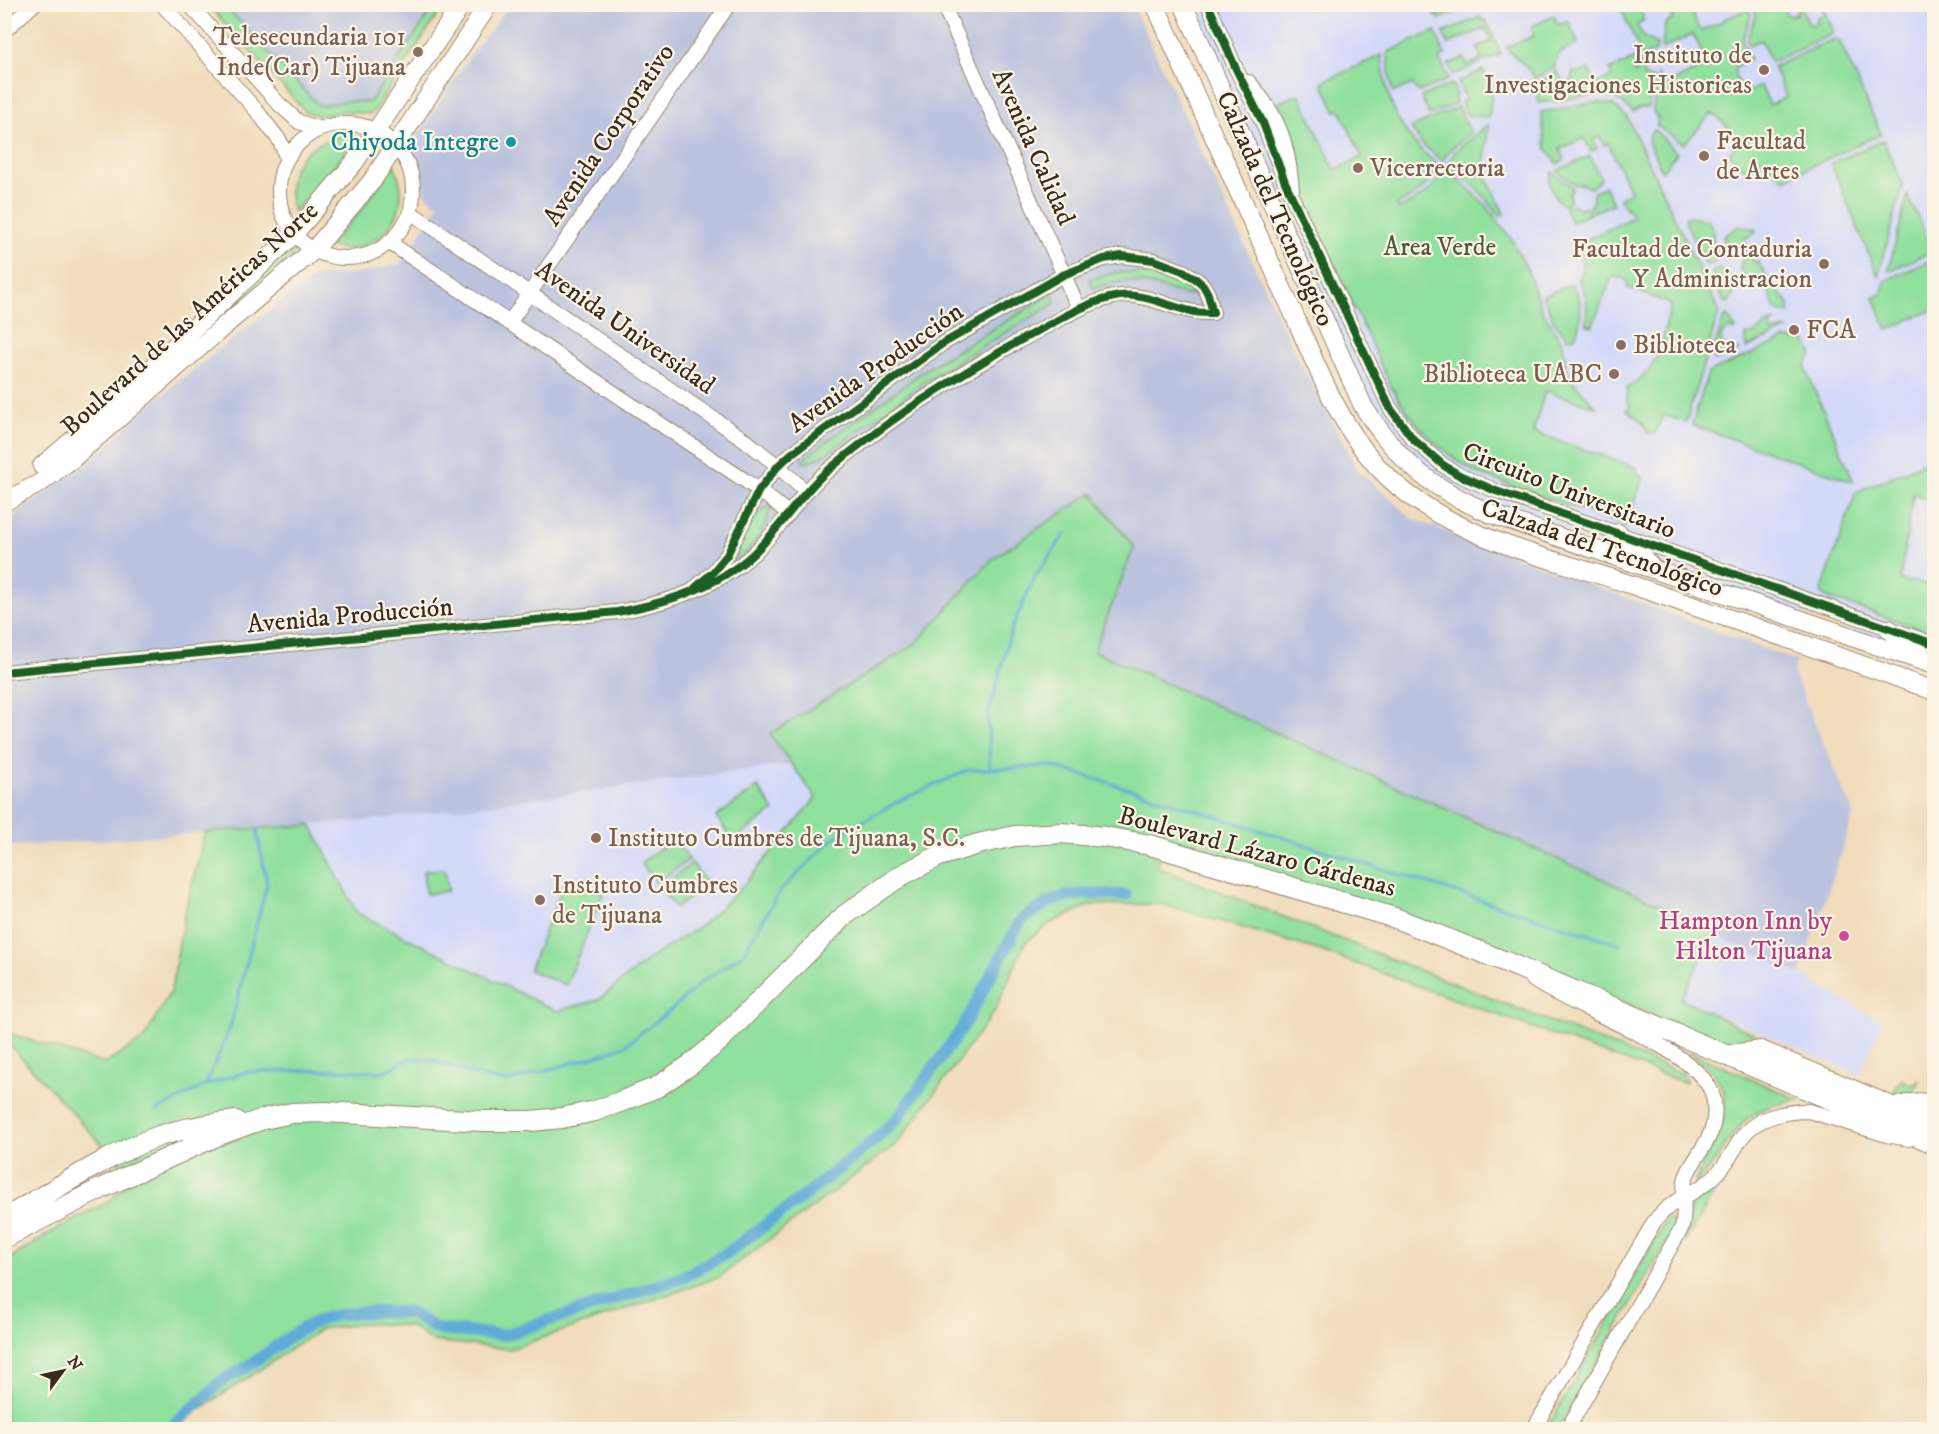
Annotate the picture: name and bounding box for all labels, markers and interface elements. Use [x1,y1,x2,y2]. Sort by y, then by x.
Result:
place label: Telesecundaria 101 Inde(Car) Tijuana [213,21,406,84]
street label: Avenida Corporativo [536,38,682,232]
place label: Instituto de Investigaciones Historicas [1484,39,1752,102]
marker: Telesecundaria 101 Inde(Car) Tijuana [411,45,425,59]
marker: Instituto de Investigaciones Historicas [1757,63,1771,77]
street label: Avenida Calidad [984,64,1082,230]
street label: Calzada del Tecnológico [1208,86,1342,332]
place label: Facultad de Artes [1716,125,1806,188]
place label: Chiyoda Integre [331,126,499,159]
marker: Chiyoda Integre [504,135,518,149]
marker: Facultad de Artes [1697,149,1711,163]
place label: Vicerrectoria [1369,152,1505,185]
marker: Vicerrectoria [1351,161,1365,175]
street label: Boulevard de las Américas Norte [54,195,326,443]
park label: Area Verde [1384,231,1496,264]
place label: Facultad de Contaduria Y Administracion [1571,233,1812,296]
street label: Avenida Universidad [529,254,721,402]
marker: Facultad de Contaduria Y Administracion [1817,257,1831,271]
street label: Avenida Producción [782,295,970,441]
place label: FCA [1806,314,1856,347]
marker: FCA [1787,323,1801,337]
place label: Biblioteca [1633,329,1737,362]
marker: Biblioteca [1614,338,1628,352]
place label: Biblioteca UABC [1423,358,1602,391]
marker: Biblioteca UABC [1607,367,1621,381]
street label: Circuito Universitario [1458,435,1680,547]
street label: Calzada del Tecnológico [1477,491,1727,605]
street label: Avenida Producción [246,591,455,641]
street label: Boulevard Lázaro Cárdenas [1115,799,1399,905]
place label: Instituto Cumbres de Tijuana, S.C. [608,822,965,855]
marker: Instituto Cumbres de Tijuana, S.C. [589,831,603,845]
place label: Instituto Cumbres de Tijuana [552,869,738,932]
marker: Instituto Cumbres de Tijuana [533,893,547,907]
place label: Hampton Inn by Hilton Tijuana [1658,905,1833,968]
marker: Hampton Inn by Hilton Tijuana [1837,929,1851,943]
north arrow [33,1341,93,1401]
text: N [63,1352,87,1374]

